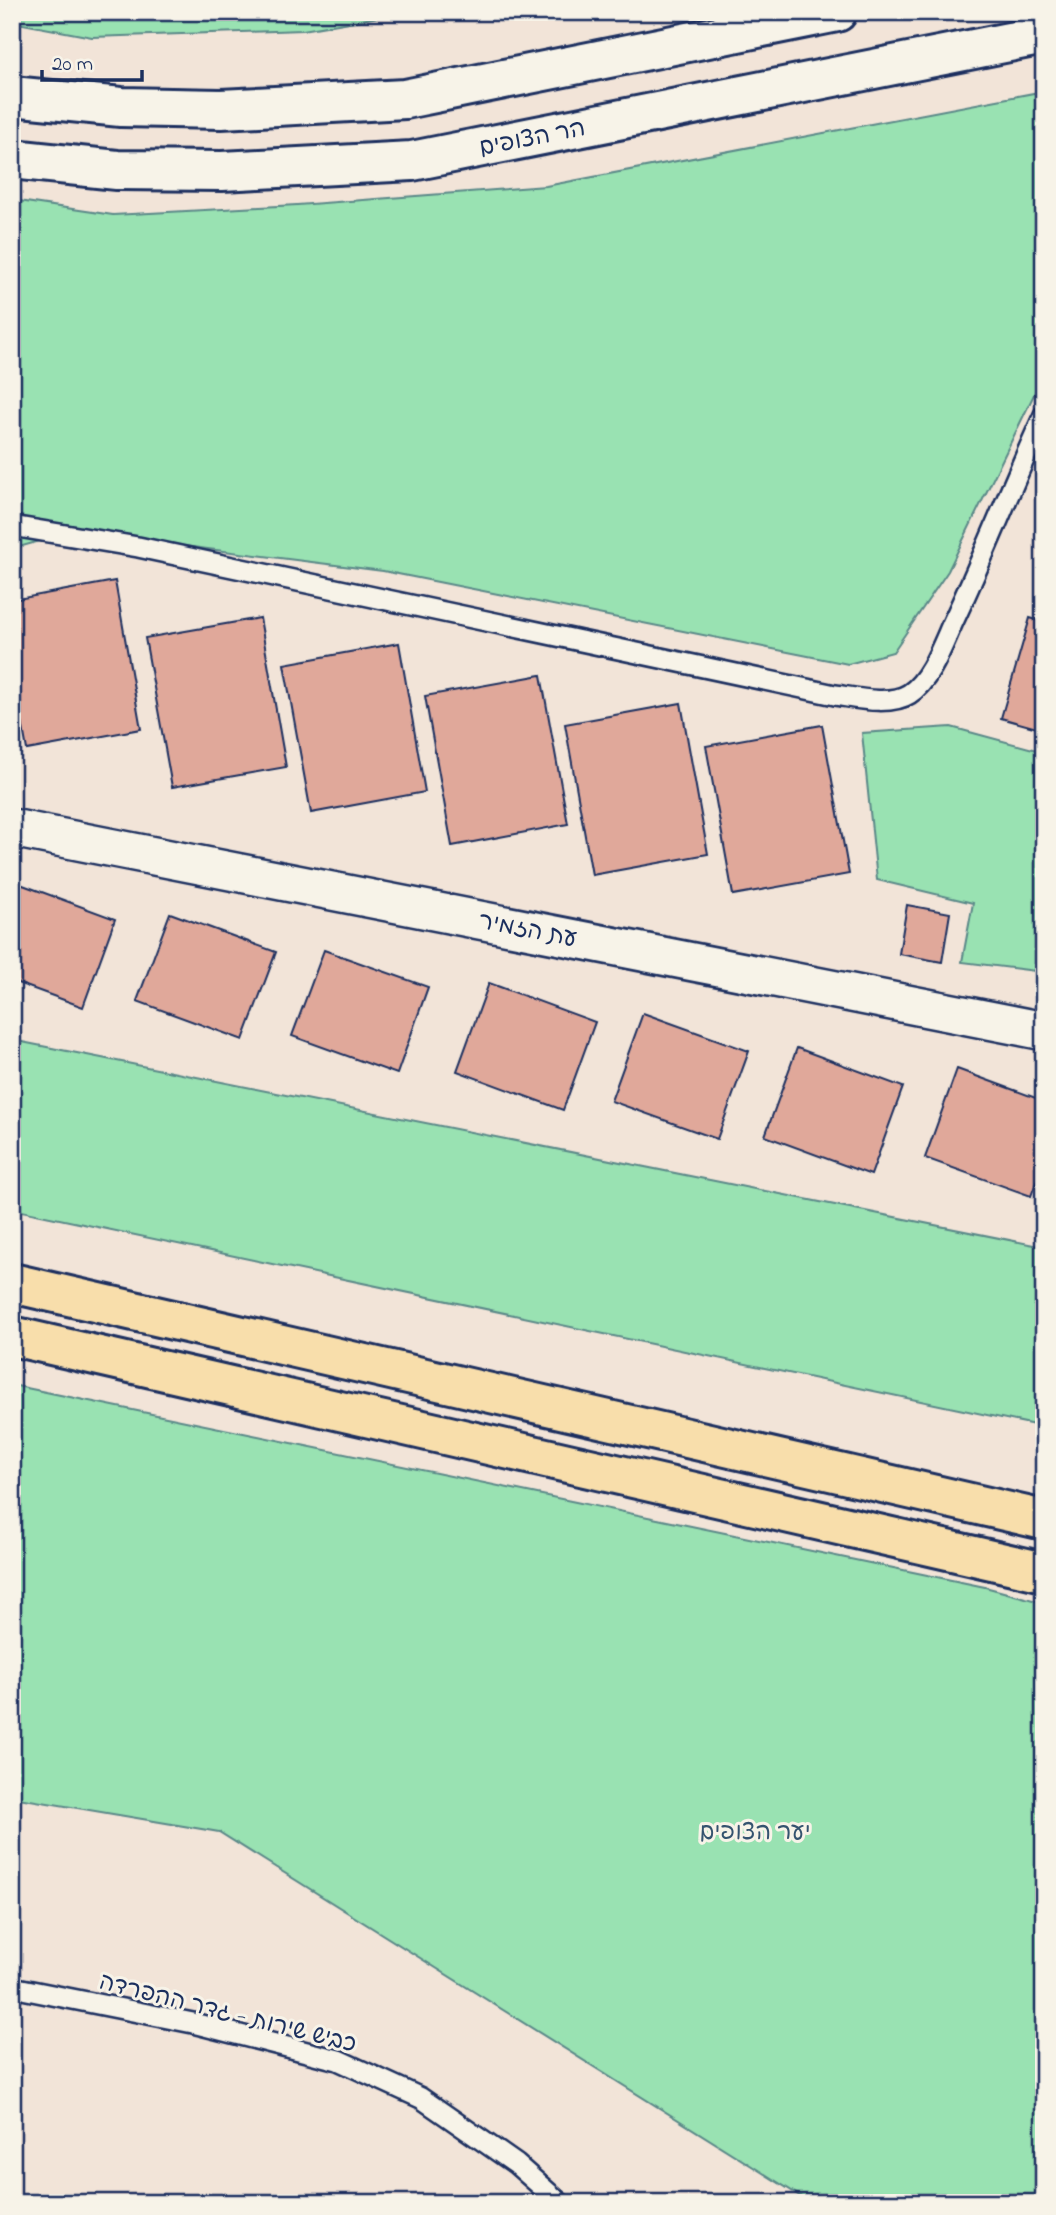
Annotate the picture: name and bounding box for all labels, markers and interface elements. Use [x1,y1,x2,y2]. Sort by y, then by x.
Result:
scale bar [42,38,142,82]
text: 20 m [52,50,93,80]
street label: הר הצופים [476,112,589,167]
street label: עת הזמיר [475,905,580,958]
park label: יער הצופים [699,1816,811,1851]
street label: כביש שירות - גדר ההפרדה [95,1966,360,2063]

